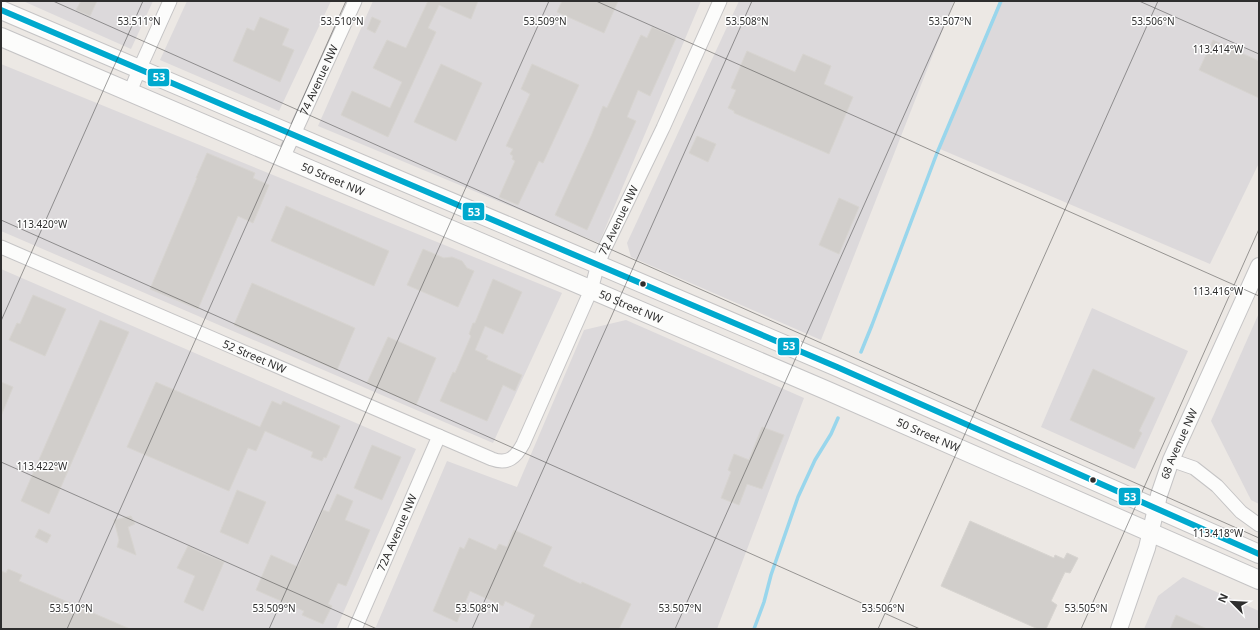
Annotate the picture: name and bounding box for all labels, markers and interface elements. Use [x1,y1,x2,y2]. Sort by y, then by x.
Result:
text: 53.511°N [117,14,161,28]
text: 53.510°N [320,14,364,28]
text: 53.509°N [523,14,567,28]
text: 53.508°N [725,14,769,28]
text: 53.507°N [928,14,972,28]
text: 53.506°N [1131,14,1175,28]
street label: 74 Avenue NW [296,41,341,117]
text: 113.414°W [1193,42,1244,56]
line badge: 53 [147,68,170,87]
text: 53 [153,69,165,84]
street label: 50 Street NW [299,158,368,199]
street label: 72 Avenue NW [595,182,641,257]
line badge: 53 [462,202,485,221]
text: 53 [468,204,480,219]
text: 113.420°W [17,217,68,231]
unlabelled marker [638,279,648,289]
text: 113.416°W [1193,284,1244,298]
street label: 50 Street NW [597,286,666,327]
street label: 52 Street NW [221,336,289,377]
line badge: 53 [777,337,800,356]
text: 53 [783,338,795,353]
street label: 68 Avenue NW [1157,405,1201,481]
street label: 50 Street NW [894,414,963,455]
text: 113.422°W [17,459,68,473]
unlabelled marker [1088,475,1098,485]
line badge: 53 [1118,487,1141,506]
text: 53 [1124,489,1136,504]
street label: 72A Avenue NW [373,491,420,573]
text: 113.418°W [1193,526,1244,540]
north arrow [1212,582,1252,622]
text: N [1214,591,1231,605]
text: 53.510°N [49,601,93,615]
text: 53.509°N [252,601,296,615]
text: 53.508°N [455,601,499,615]
text: 53.507°N [658,601,702,615]
text: 53.506°N [861,601,905,615]
text: 53.505°N [1064,601,1108,615]

